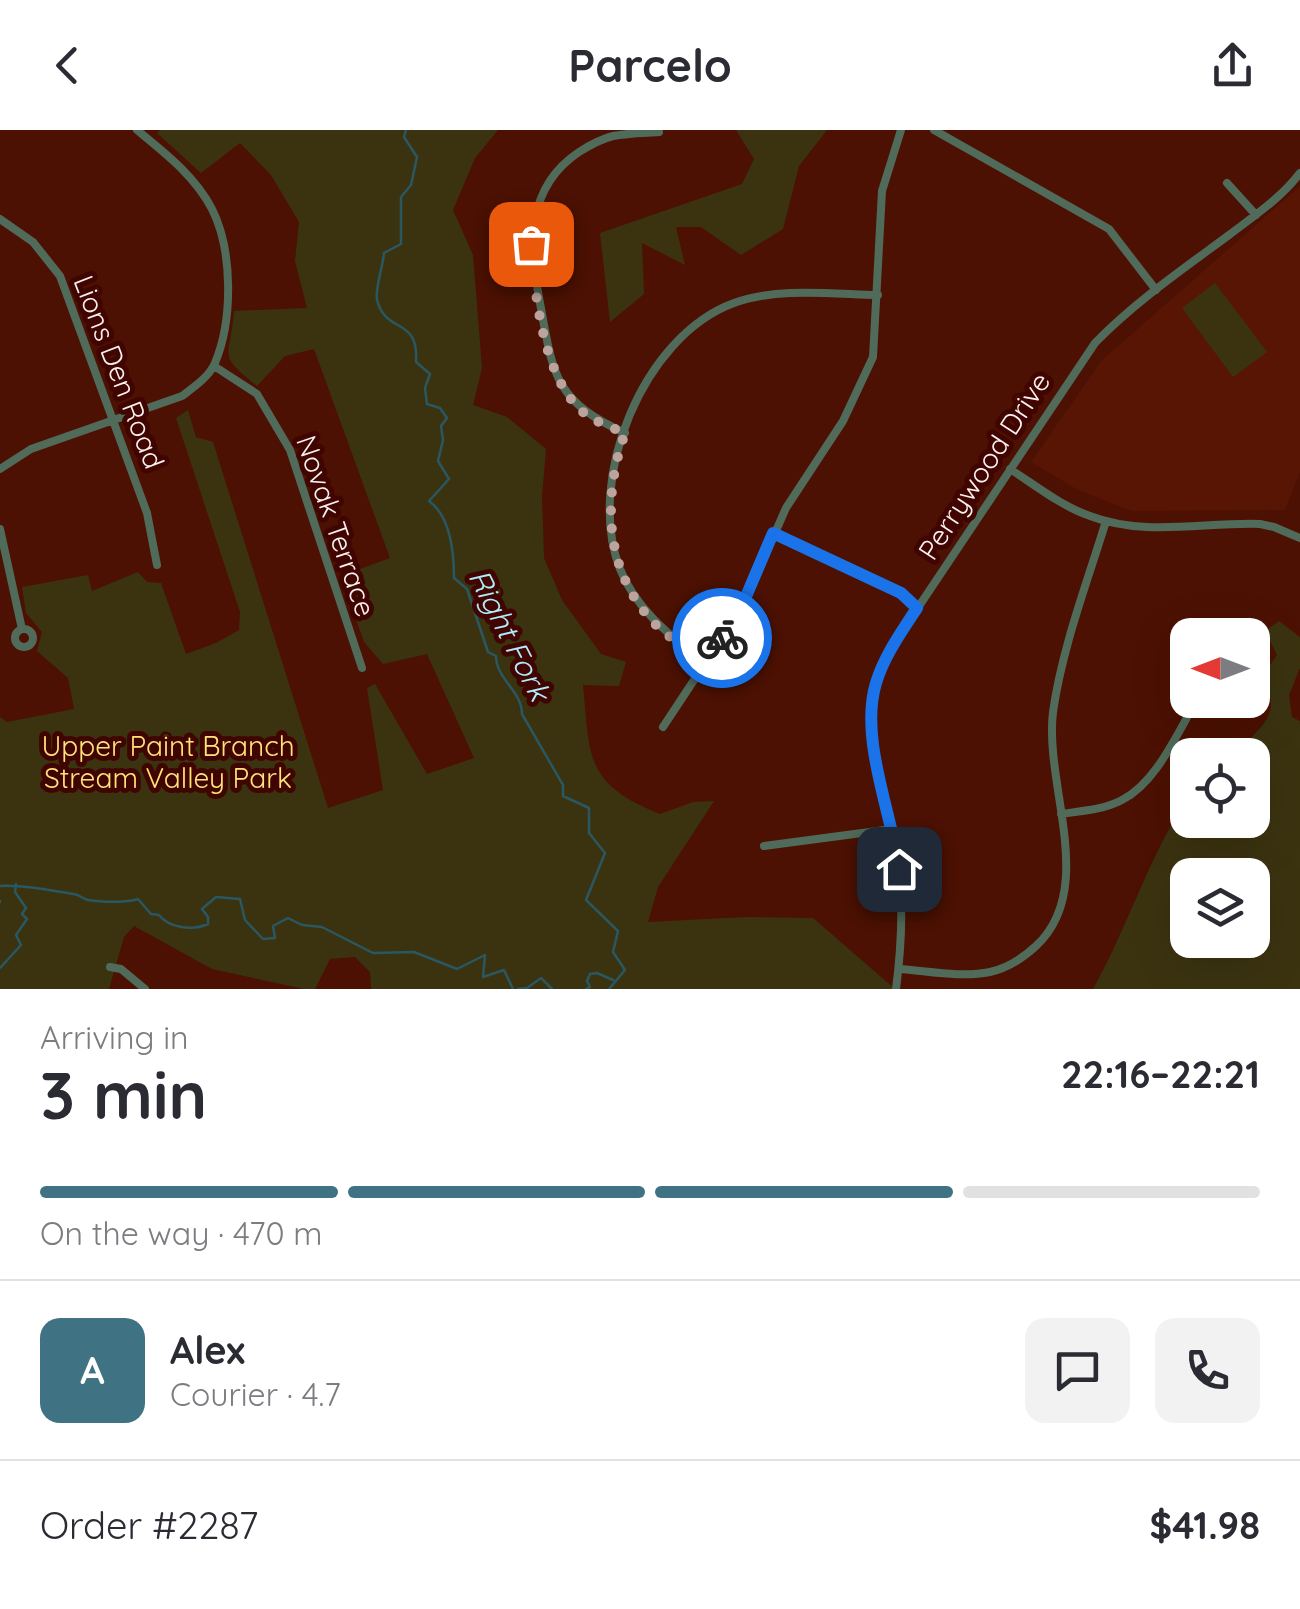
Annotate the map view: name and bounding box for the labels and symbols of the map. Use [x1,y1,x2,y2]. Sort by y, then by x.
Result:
pin [489,202,574,287]
street label: Lions Den Road [67,270,172,473]
street label: Perrywood Drive [910,365,1057,566]
street label: Novak Terrace [289,431,384,621]
water label: Right Fork [461,562,561,709]
courier [672,588,772,688]
north arrow [1170,618,1270,718]
park label: Upper Paint Branch Stream Valley Park [41,728,295,795]
pin [857,827,942,912]

